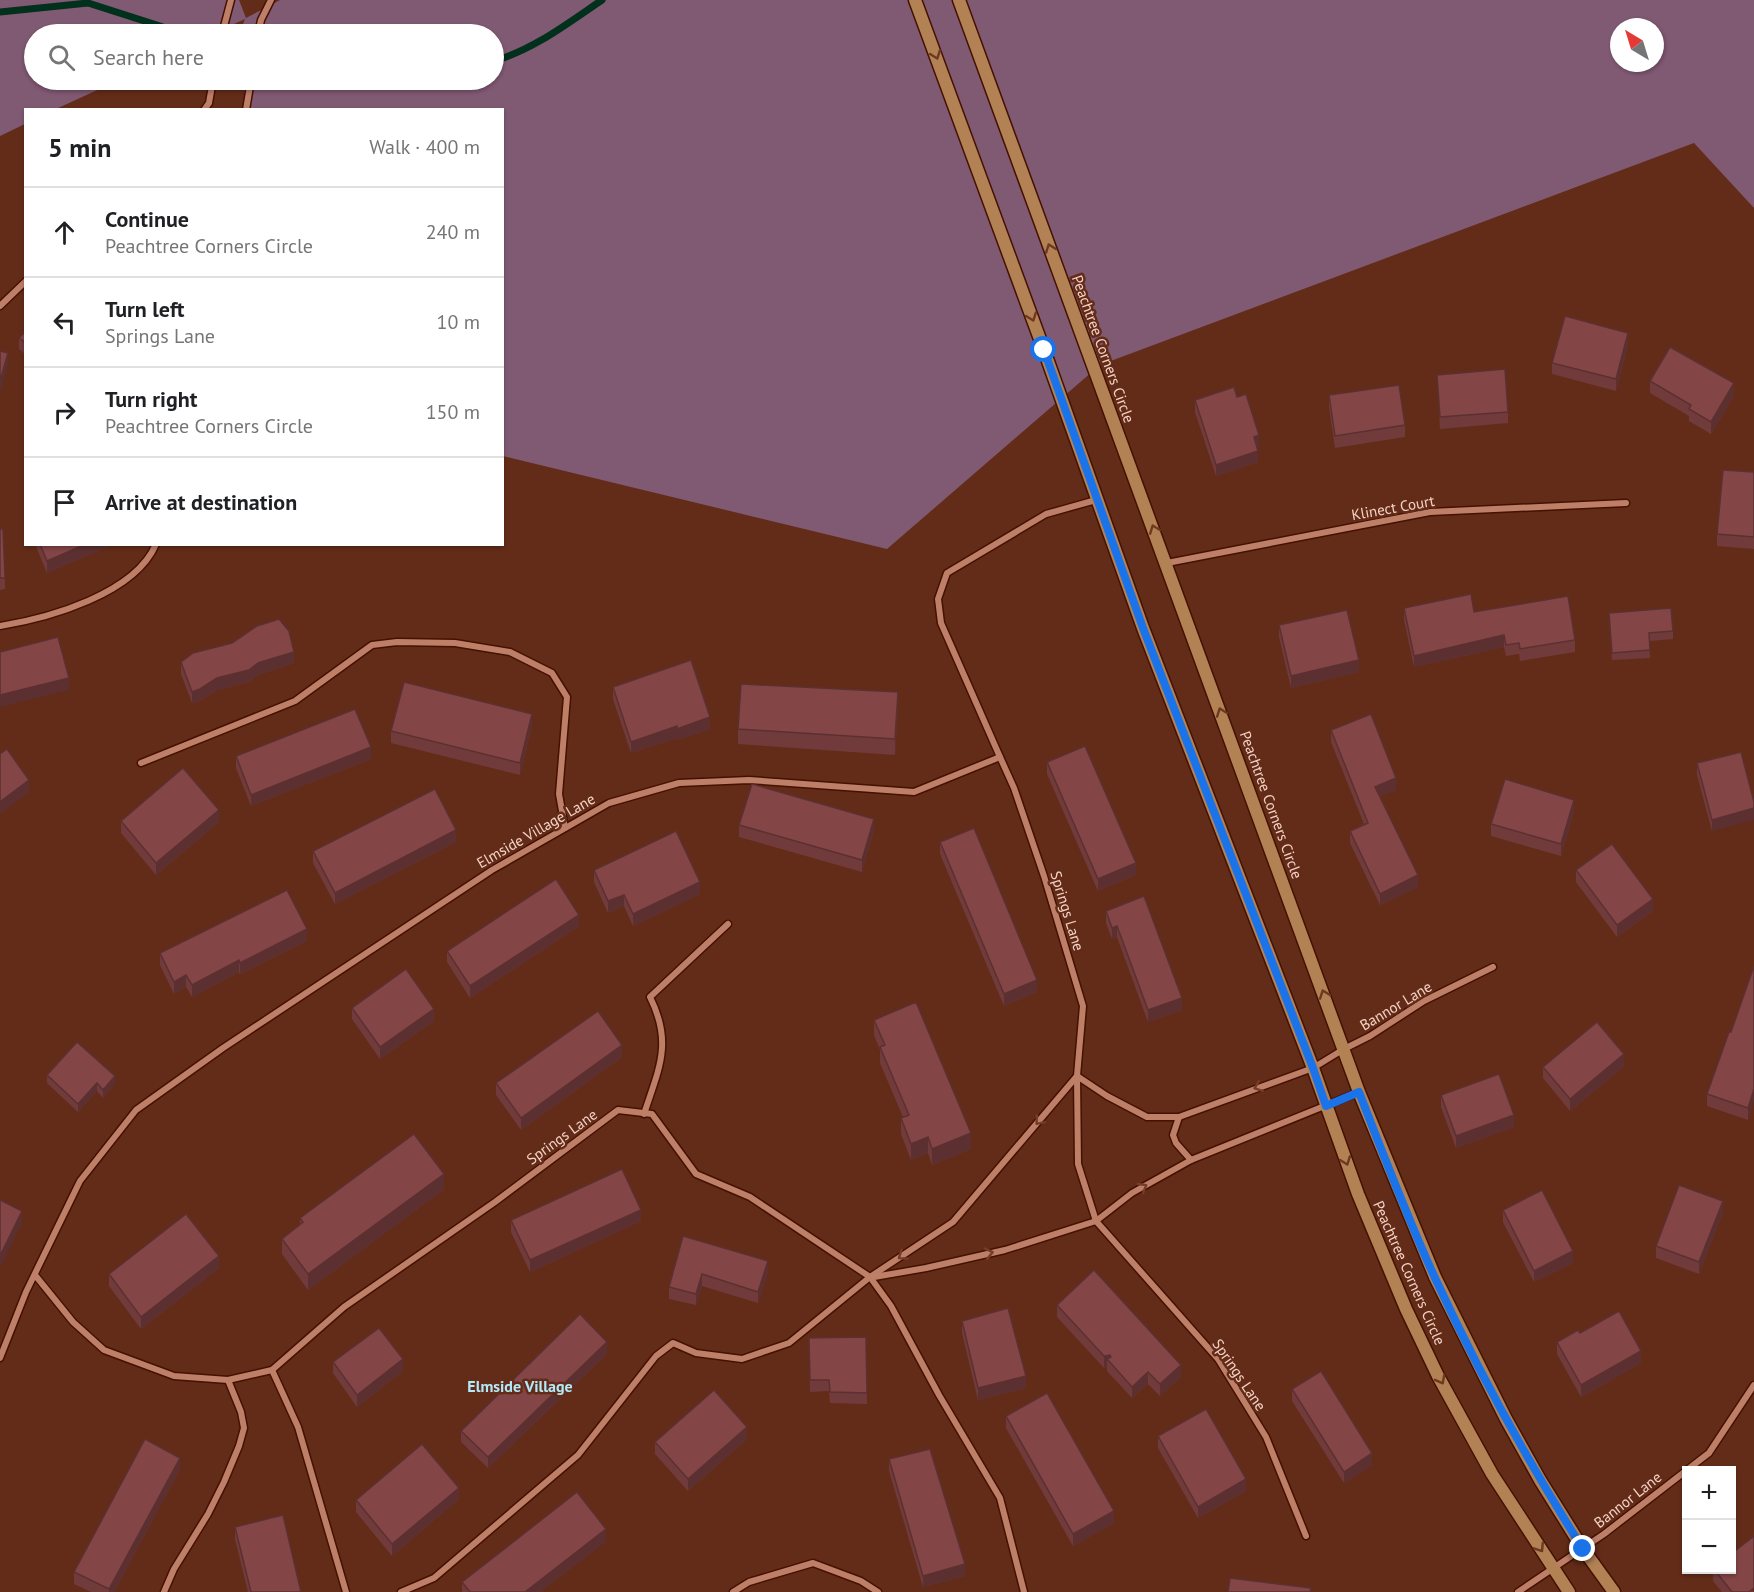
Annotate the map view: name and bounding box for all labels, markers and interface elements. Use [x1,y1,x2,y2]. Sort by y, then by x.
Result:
north arrow [1610,18,1664,72]
search box [24,24,504,90]
icon: search [45,41,78,74]
text: Search here [93,43,204,71]
one-way arrow [928,49,941,60]
text: 5 min [48,131,111,164]
text: Walk · 400 m [369,134,480,160]
text: Continue [105,205,189,233]
icon: ahead [48,216,81,249]
text: 240 m [426,219,480,245]
text: Peachtree Corners Circle [105,233,313,259]
one-way arrow [1044,243,1057,253]
street label: Peachtree Corners Circle [1068,272,1139,425]
text: Turn left [105,295,185,323]
icon: left [48,306,81,339]
text: 10 m [437,309,480,335]
one-way arrow [1025,311,1037,322]
text: Springs Lane [105,323,215,349]
route start [1030,336,1056,362]
text: Turn right [105,385,197,413]
icon: right [48,396,81,429]
text: 150 m [426,399,480,425]
text: Peachtree Corners Circle [105,413,313,439]
icon: arrive [48,486,81,519]
text: Arrive at destination [105,488,297,516]
street label: Klinect Court [1350,491,1436,524]
one-way arrow [1149,524,1161,535]
one-way arrow [1215,707,1228,718]
street label: Peachtree Corners Circle [1236,728,1307,881]
street label: Elmside Village Lane [473,789,598,872]
street label: Springs Lane [1046,869,1089,953]
street label: Bannor Lane [1356,977,1435,1034]
one-way arrow [1318,989,1331,1000]
one-way arrow [1253,1080,1264,1093]
street label: Springs Lane [523,1105,601,1169]
one-way arrow [1036,1114,1047,1125]
one-way arrow [1339,1155,1351,1166]
one-way arrow [1137,1182,1147,1194]
street label: Peachtree Corners Circle [1369,1198,1450,1348]
one-way arrow [984,1247,994,1260]
one-way arrow [897,1249,908,1260]
street label: Springs Lane [1208,1335,1270,1414]
one-way arrow [1434,1374,1445,1384]
district label: Elmside Village [467,1376,573,1396]
map controls [1682,1466,1736,1574]
button: + [1682,1466,1736,1520]
street label: Bannor Lane [1590,1467,1665,1532]
button: − [1682,1520,1736,1574]
route end [1569,1535,1595,1561]
one-way arrow [1532,1542,1544,1552]

